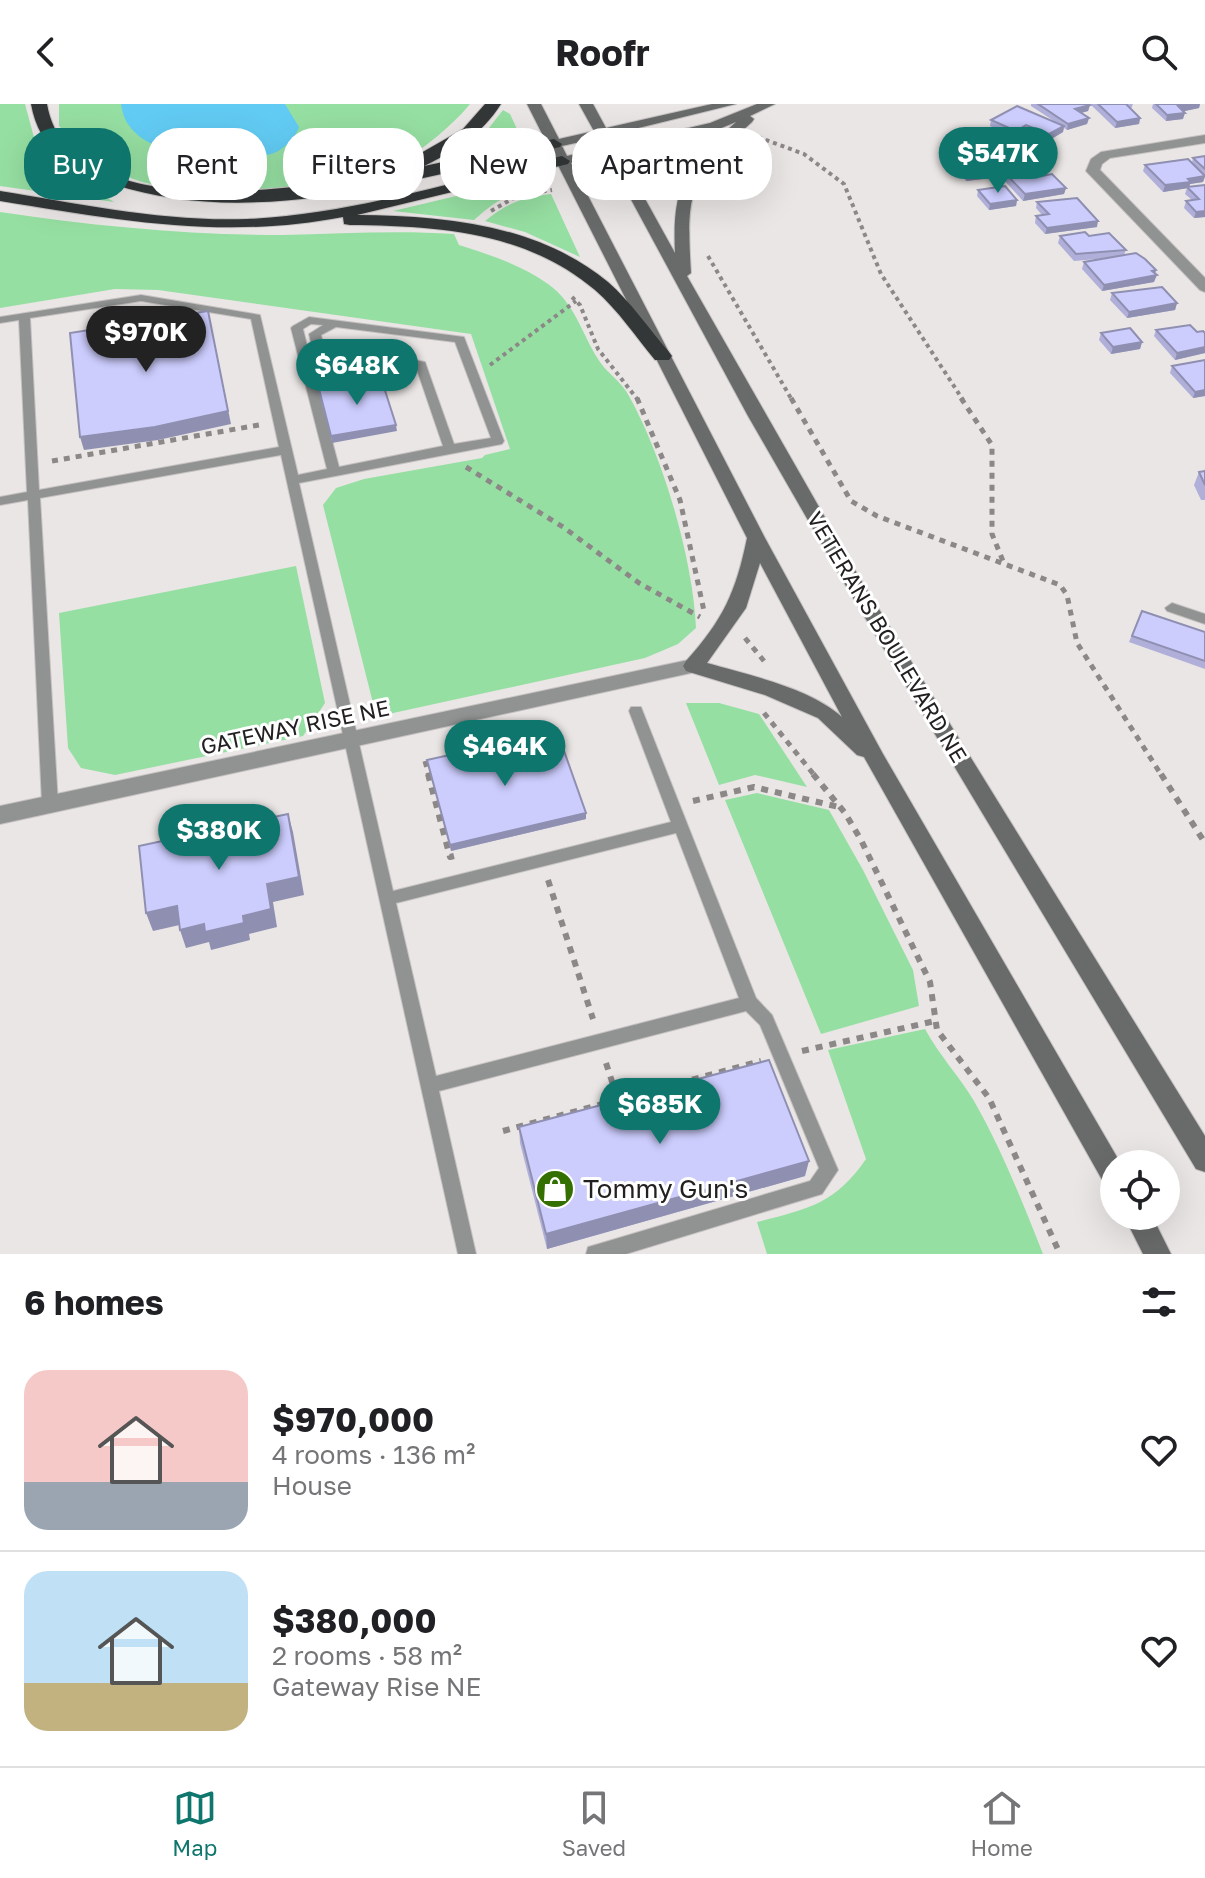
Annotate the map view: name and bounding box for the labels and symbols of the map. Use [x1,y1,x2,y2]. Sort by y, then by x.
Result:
pin: $547K [942,127,1054,195]
pin: $970K [90,306,202,374]
pin: $648K [301,339,413,407]
street label: VETERANS BOULEVARD NE [802,506,973,767]
street label: GATEWAY RISE NE [198,693,392,760]
pin: $464K [449,720,561,788]
pin: $380K [163,804,275,872]
pin: $685K [604,1078,716,1146]
shop icon: Tommy Gun's [534,1168,576,1210]
place label: Tommy Gun's [583,1173,748,1204]

